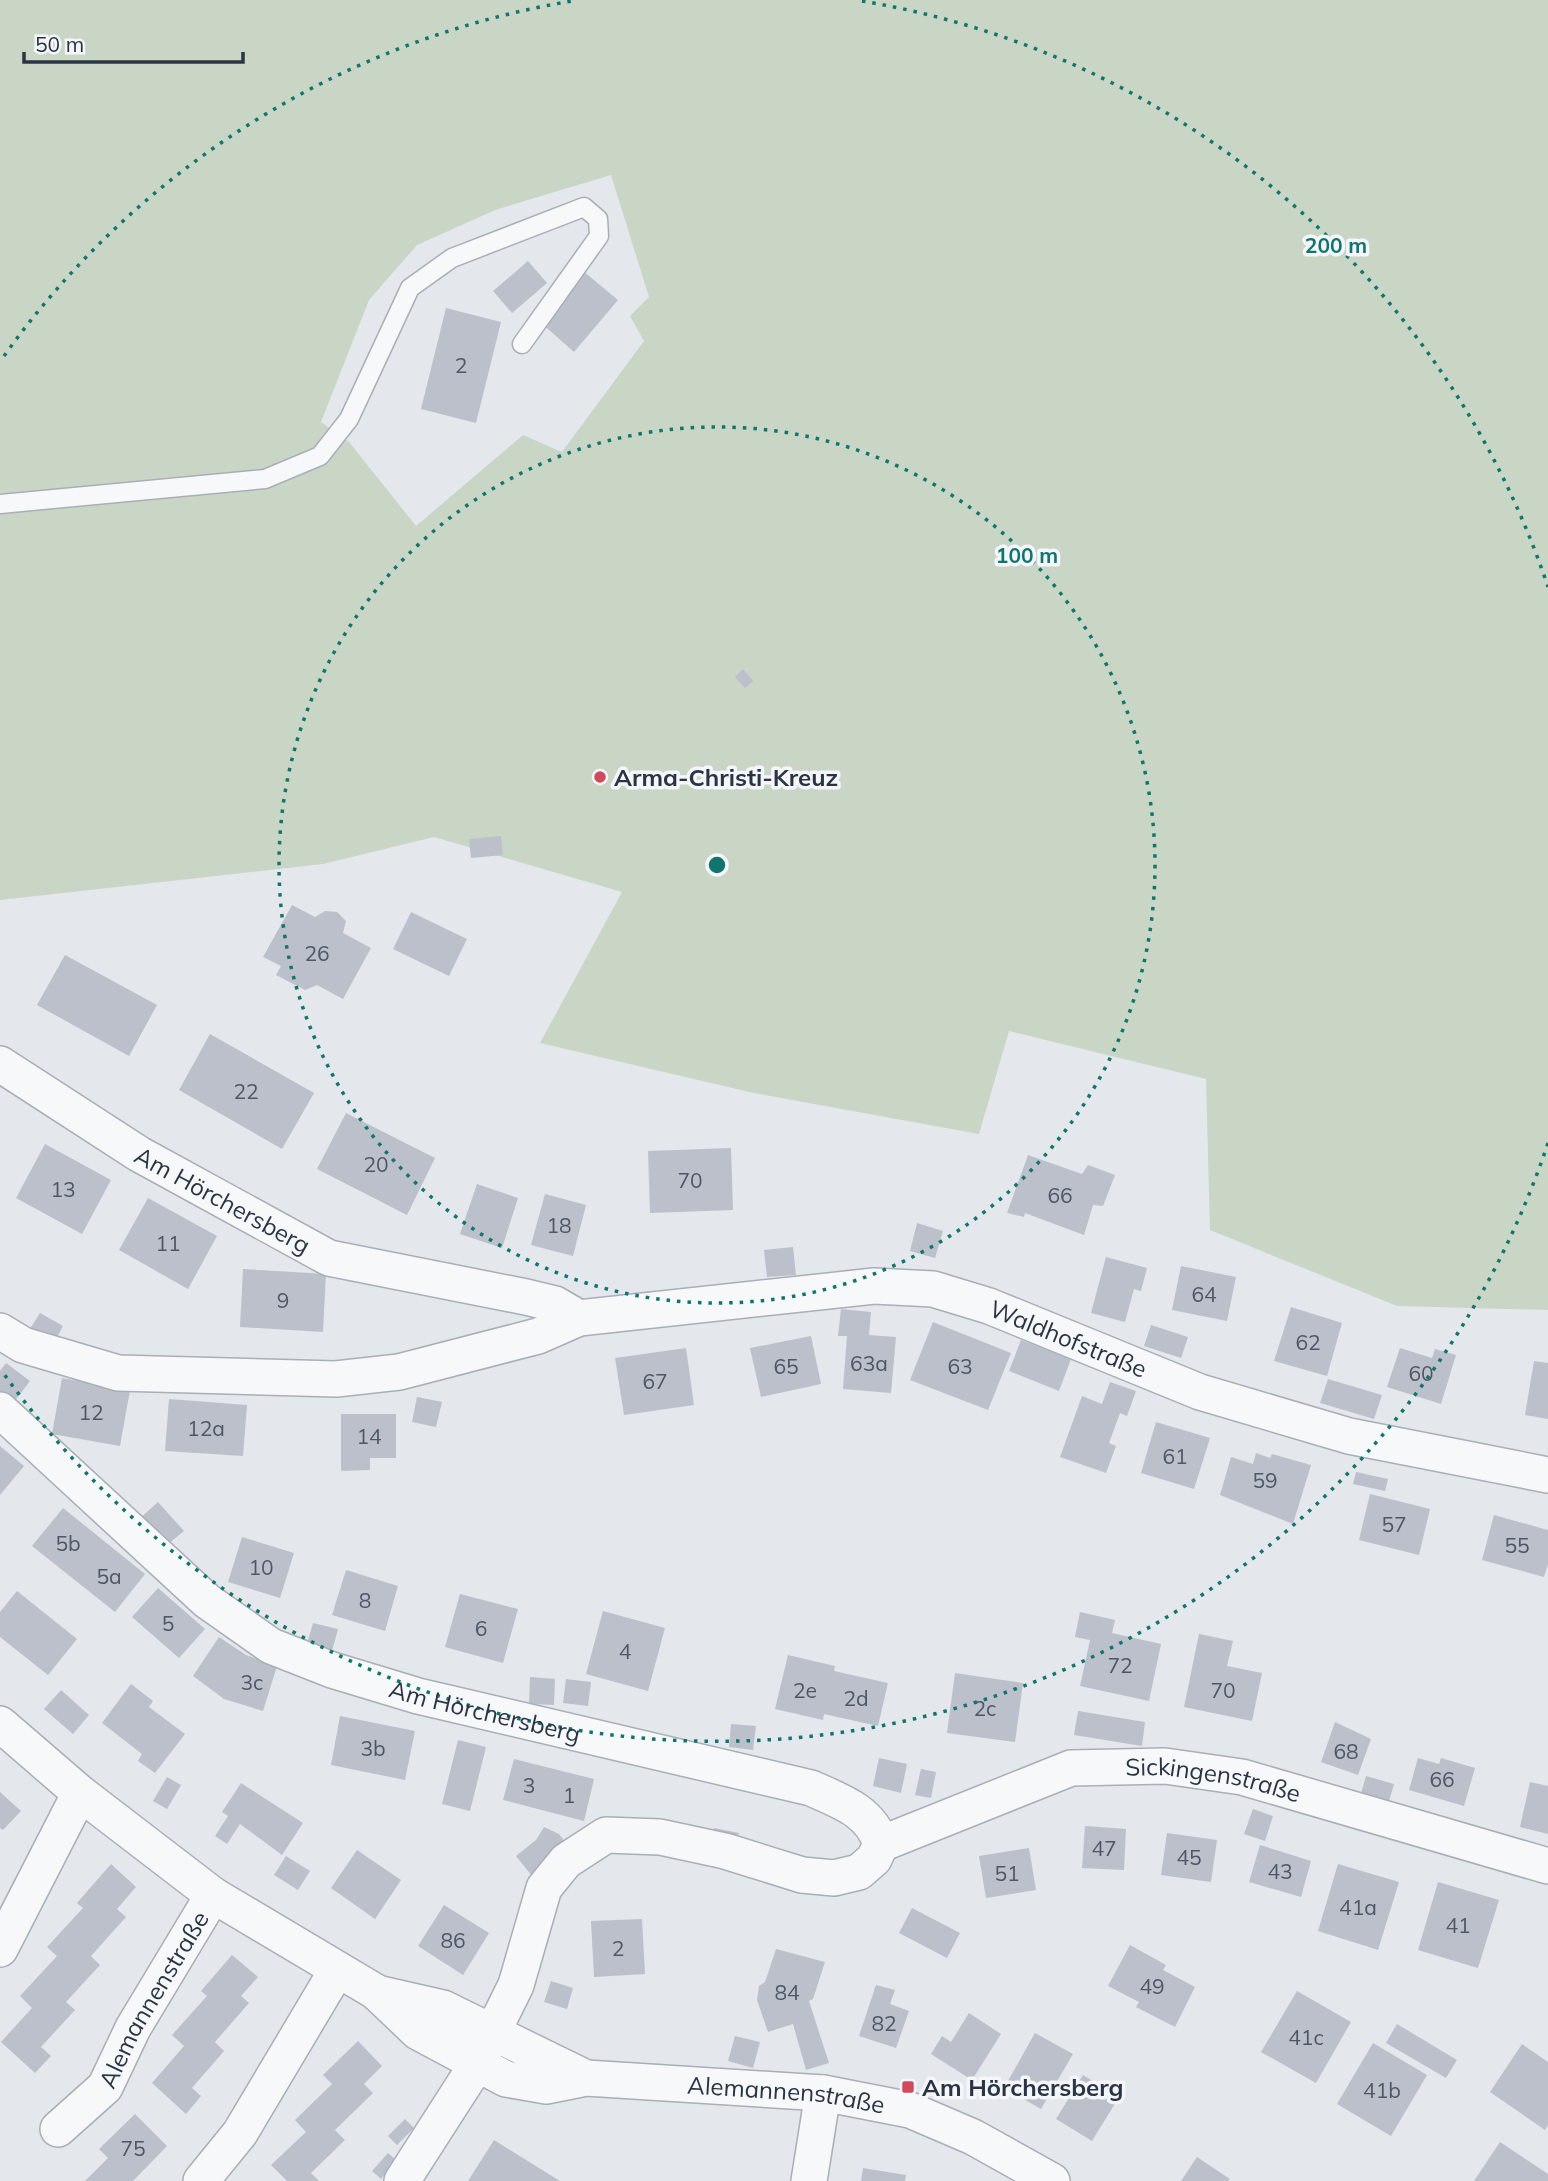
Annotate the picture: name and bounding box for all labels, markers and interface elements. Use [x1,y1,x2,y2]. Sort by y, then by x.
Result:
scale bar [24,21,243,65]
text: 50 m [35,31,84,57]
text: 200 m [1305,232,1367,258]
house number: 2 [455,352,467,378]
text: 100 m [996,542,1058,568]
place label: Arma-Christi-Kreuz [614,762,838,792]
marker: Arma-Christi-Kreuz [592,769,608,785]
centre of rings [705,853,729,877]
house number: 26 [304,940,330,966]
house number: 22 [233,1078,259,1104]
street label: Am Hörchersberg [130,1140,316,1260]
house number: 20 [363,1151,389,1177]
house number: 70 [677,1167,703,1193]
house number: 13 [50,1176,76,1202]
house number: 66 [1047,1182,1073,1208]
house number: 18 [546,1212,572,1238]
house number: 11 [155,1230,181,1256]
house number: 64 [1191,1281,1217,1307]
house number: 9 [277,1287,289,1313]
street label: Waldhofstraße [986,1293,1152,1384]
house number: 62 [1295,1329,1321,1355]
house number: 63a [850,1350,888,1376]
house number: 65 [773,1353,799,1379]
house number: 63 [947,1353,973,1379]
house number: 60 [1408,1360,1434,1386]
house number: 67 [642,1368,668,1394]
house number: 12 [78,1399,104,1425]
house number: 12a [187,1415,225,1441]
house number: 14 [356,1423,382,1449]
house number: 61 [1162,1443,1188,1469]
house number: 59 [1252,1467,1278,1493]
house number: 57 [1381,1511,1407,1537]
house number: 5b [55,1530,81,1556]
house number: 55 [1504,1532,1530,1558]
house number: 10 [248,1554,274,1580]
house number: 5a [96,1563,122,1589]
house number: 8 [359,1587,371,1613]
house number: 5 [162,1610,174,1636]
house number: 6 [475,1615,487,1641]
house number: 4 [619,1638,632,1664]
house number: 72 [1107,1652,1133,1678]
house number: 3c [241,1669,264,1695]
street label: Am Hörchersberg [386,1673,584,1749]
house number: 2e [793,1677,817,1703]
house number: 70 [1210,1677,1236,1703]
house number: 2d [843,1685,869,1711]
house number: 2c [974,1695,997,1721]
house number: 3b [360,1735,386,1761]
house number: 68 [1333,1738,1359,1764]
street label: Sickingenstraße [1125,1751,1304,1808]
house number: 66 [1429,1766,1455,1792]
house number: 3 [523,1772,535,1798]
house number: 1 [563,1782,575,1808]
house number: 47 [1091,1835,1117,1861]
house number: 45 [1176,1844,1202,1870]
house number: 43 [1267,1858,1293,1884]
house number: 51 [994,1860,1020,1886]
house number: 41a [1339,1894,1377,1920]
street label: Alemannenstraße [92,1905,215,2093]
house number: 41 [1445,1912,1471,1938]
house number: 86 [440,1927,466,1953]
house number: 2 [612,1935,624,1961]
house number: 49 [1139,1973,1165,1999]
house number: 84 [774,1979,800,2005]
house number: 82 [871,2010,897,2036]
house number: 41c [1288,2024,1324,2050]
street label: Alemannenstraße [686,2069,887,2120]
place label: Am Hörchersberg [922,2072,1123,2102]
house number: 41b [1363,2077,1401,2103]
marker: Am Hörchersberg [900,2079,916,2095]
house number: 75 [120,2135,146,2161]

